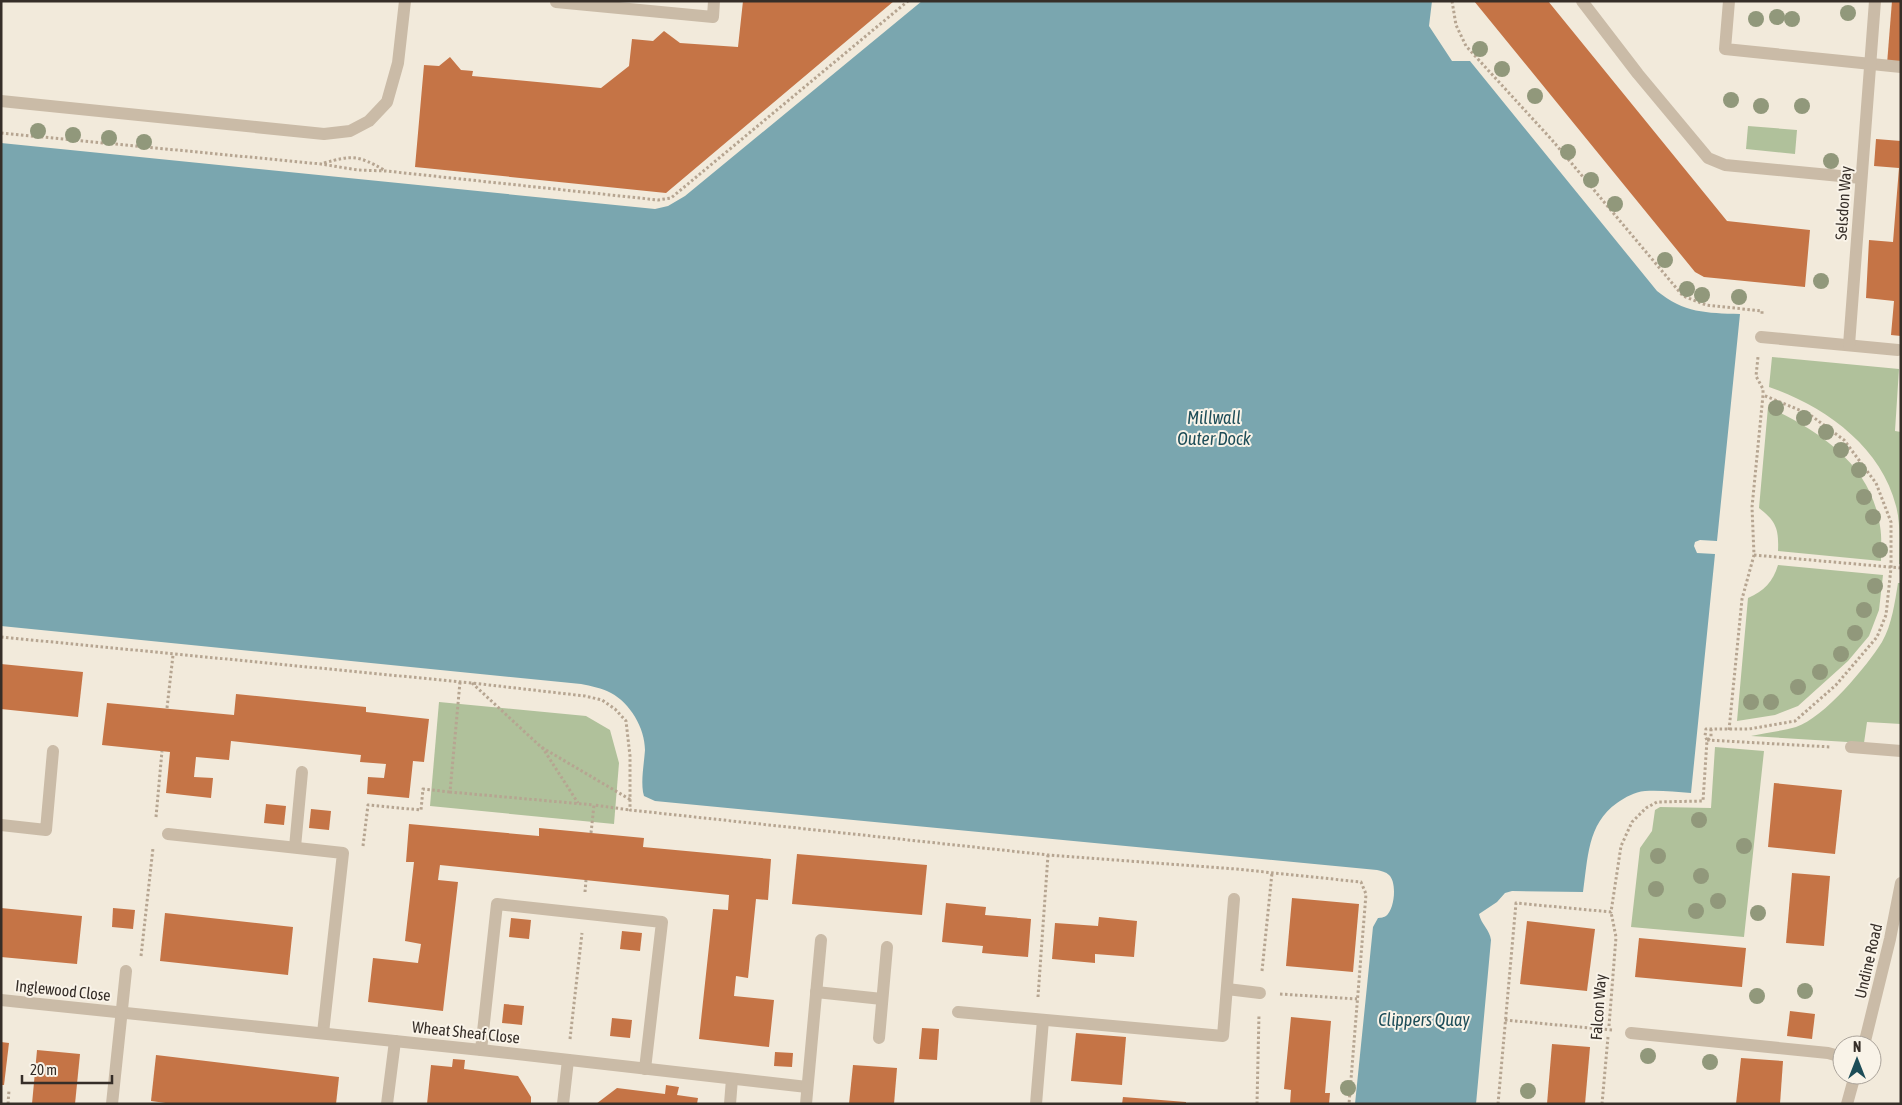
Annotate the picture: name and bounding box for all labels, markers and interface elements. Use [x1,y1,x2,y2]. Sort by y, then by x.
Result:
street label: Selsdon Way [1831,165,1856,241]
water label: Millwall Outer Dock [1177,407,1252,449]
street label: Undine Road [1851,922,1885,1000]
street label: Falcon Way [1587,973,1610,1041]
street label: Inglewood Close [14,976,112,1005]
water label: Clippers Quay [1378,1009,1470,1030]
street label: Wheat Sheaf Close [411,1017,521,1047]
north arrow [1832,1035,1882,1085]
text: N [1853,1039,1861,1055]
scale bar [22,1052,112,1084]
text: 20 m [30,1061,57,1078]

